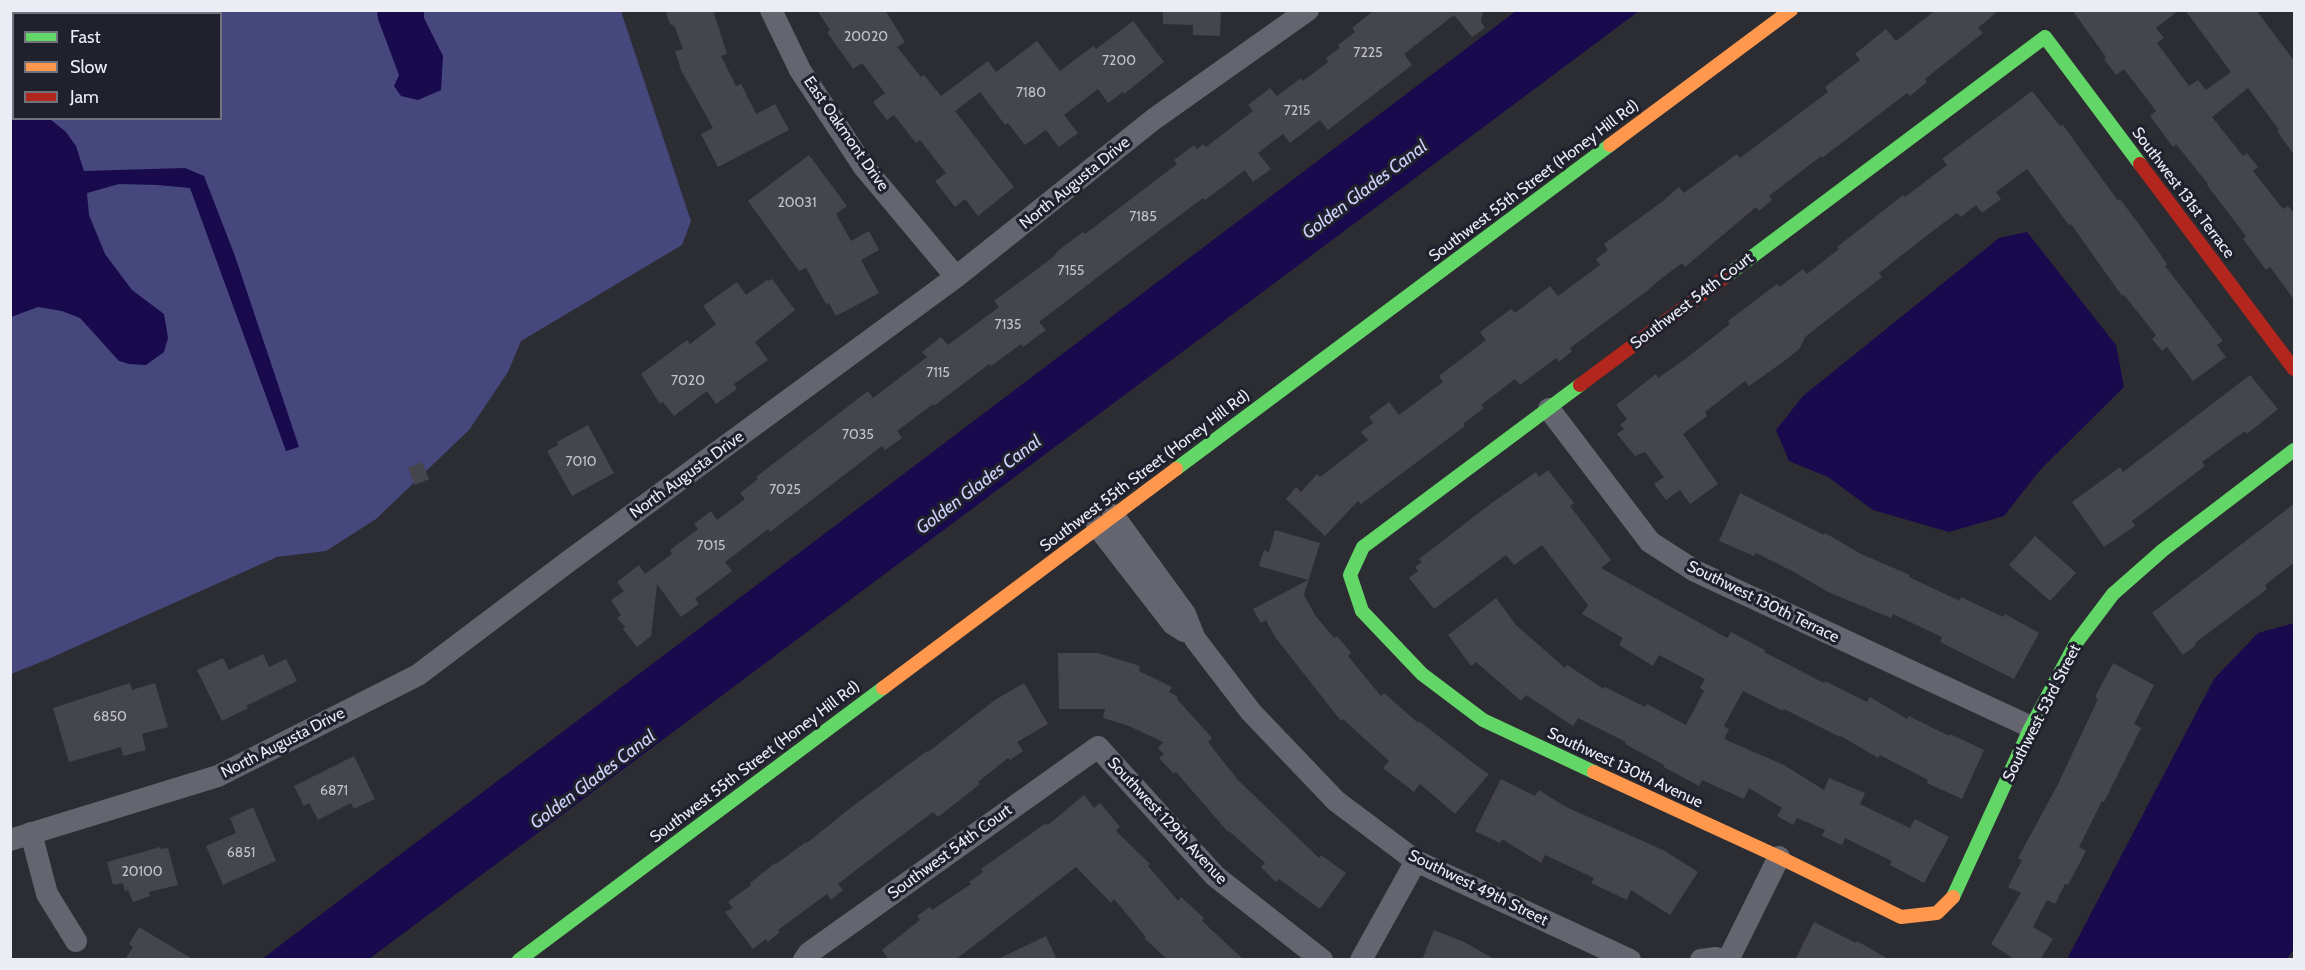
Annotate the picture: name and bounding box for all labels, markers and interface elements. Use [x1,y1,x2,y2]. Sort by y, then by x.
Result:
legend [12,12,222,120]
text: Fast [70,26,101,48]
house number: 20020 [844,29,888,45]
house number: 7225 [1353,45,1383,61]
house number: 7200 [1102,53,1136,69]
text: Slow [70,56,107,78]
street label: East Oakmont Drive [799,73,893,195]
house number: 7180 [1016,85,1046,101]
text: Jam [70,86,99,108]
street label: Southwest 55th Street (Honey Hill Rd) [1425,96,1643,266]
house number: 7215 [1284,103,1310,119]
street label: Southwest 131st Terrace [2127,124,2239,262]
street label: North Augusta Drive [1016,133,1134,233]
water label: Golden Glades Canal [1298,136,1432,244]
house number: 20031 [777,195,817,211]
house number: 7185 [1129,209,1157,225]
street label: Southwest 54th Court [1627,249,1757,353]
house number: 7155 [1058,263,1084,279]
house number: 7135 [995,317,1021,333]
house number: 7115 [926,365,950,381]
house number: 7020 [671,373,705,389]
street label: Southwest 55th Street (Honey Hill Rd) [1036,386,1254,556]
street label: North Augusta Drive [626,427,748,523]
house number: 7035 [842,427,874,443]
water label: Golden Glades Canal [912,431,1046,539]
house number: 7010 [565,454,597,470]
house number: 7025 [769,482,801,498]
house number: 7015 [697,538,725,554]
street label: Southwest 130th Terrace [1684,557,1842,647]
street label: Southwest 53rd Street [1999,641,2085,785]
street label: Southwest 55th Street (Honey Hill Rd) [646,677,864,847]
street label: North Augusta Drive [218,704,348,782]
house number: 6850 [93,709,127,725]
street label: Southwest 130th Avenue [1544,724,1706,812]
water label: Golden Glades Canal [526,726,660,834]
street label: Southwest 129th Avenue [1103,753,1231,889]
house number: 6871 [320,783,348,799]
street label: Southwest 54th Court [884,801,1016,903]
house number: 6851 [227,845,255,861]
street label: Southwest 49th Street [1405,846,1551,930]
house number: 20100 [121,864,163,880]

